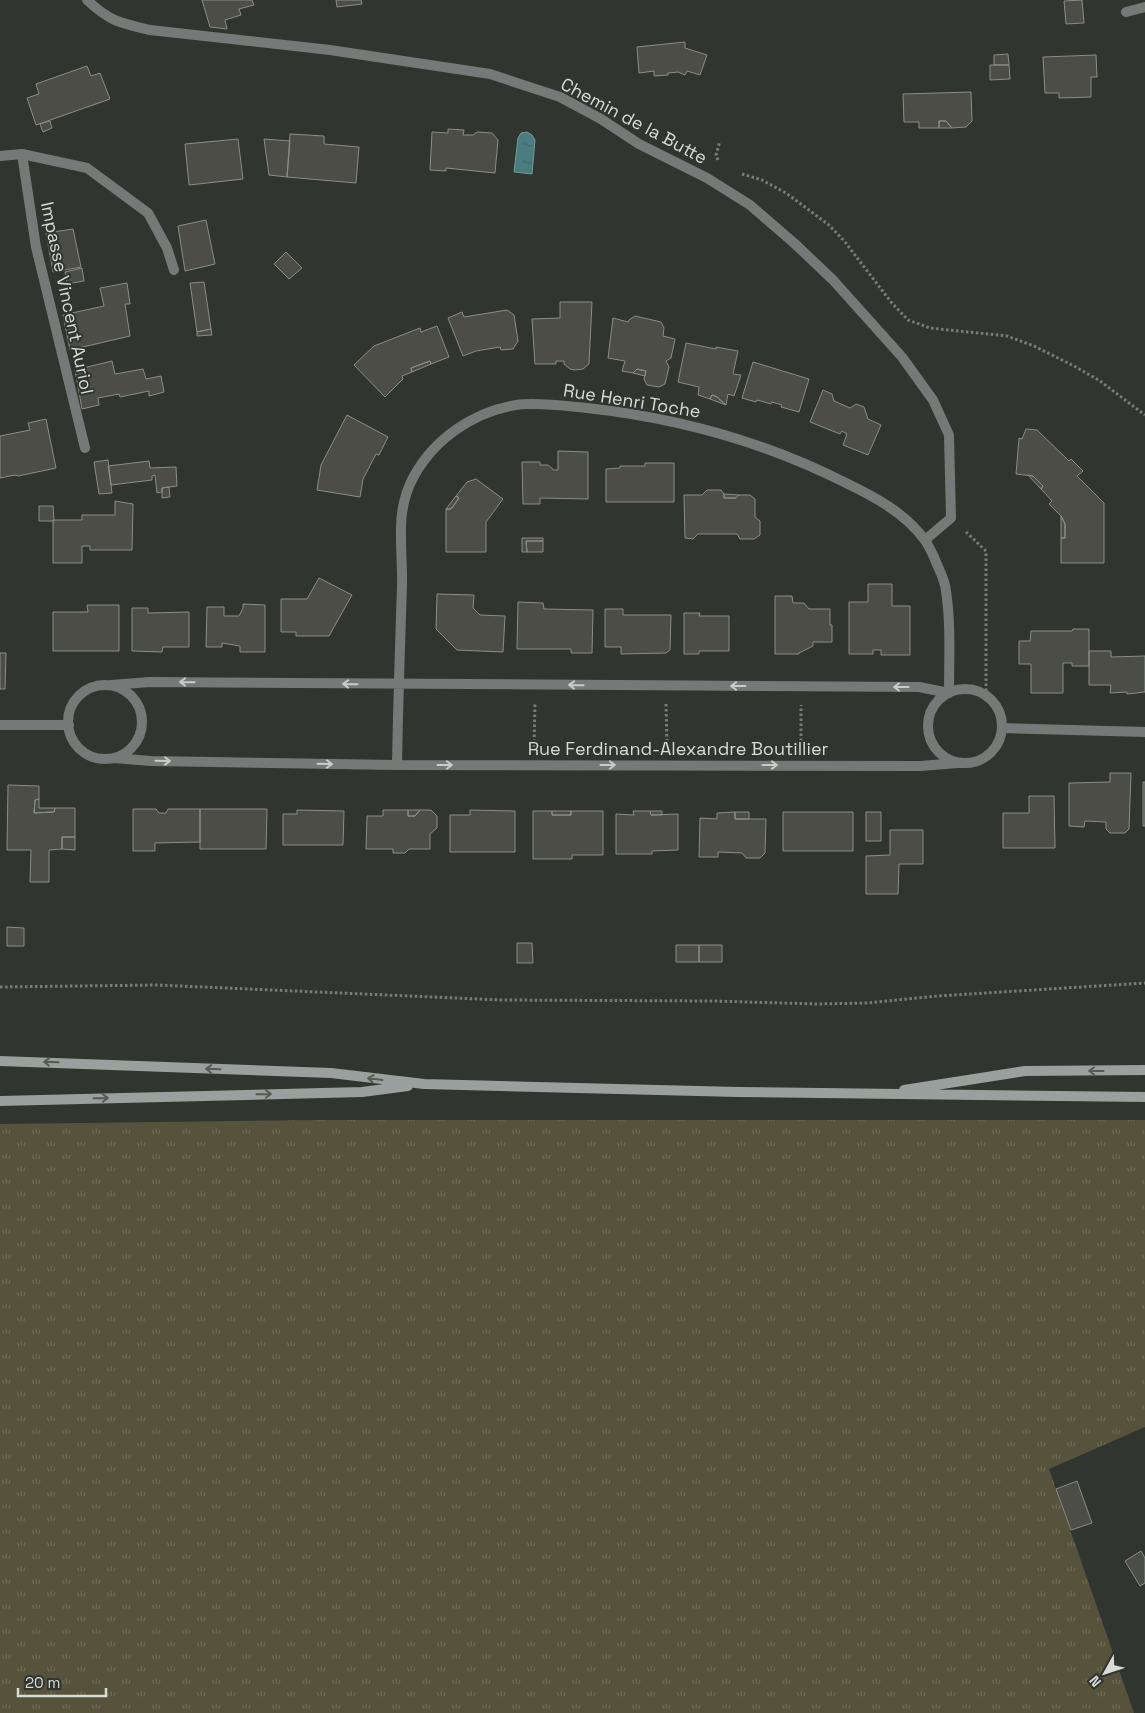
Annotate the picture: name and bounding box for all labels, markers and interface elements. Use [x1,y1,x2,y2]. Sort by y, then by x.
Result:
street label: Chemin de la Butte [557,72,711,169]
street label: Impasse Vincent Auriol [36,200,99,396]
street label: Rue Henri Toche [562,378,702,423]
one-way arrow [179,677,196,687]
one-way arrow [342,679,358,689]
one-way arrow [568,680,584,690]
one-way arrow [731,681,747,691]
one-way arrow [893,682,910,692]
street label: Rue Ferdinand-Alexandre Boutillier [528,737,829,760]
one-way arrow [154,756,170,766]
one-way arrow [316,759,333,769]
one-way arrow [437,760,453,770]
one-way arrow [600,760,616,770]
one-way arrow [762,760,778,770]
one-way arrow [43,1057,60,1067]
one-way arrow [205,1064,221,1073]
one-way arrow [1089,1066,1105,1076]
one-way arrow [368,1074,384,1084]
one-way arrow [255,1090,271,1099]
one-way arrow [92,1093,109,1103]
north arrow [1080,1648,1130,1698]
scale bar [18,1666,105,1698]
text: N [1085,1672,1105,1691]
text: 20 m [25,1673,60,1692]

